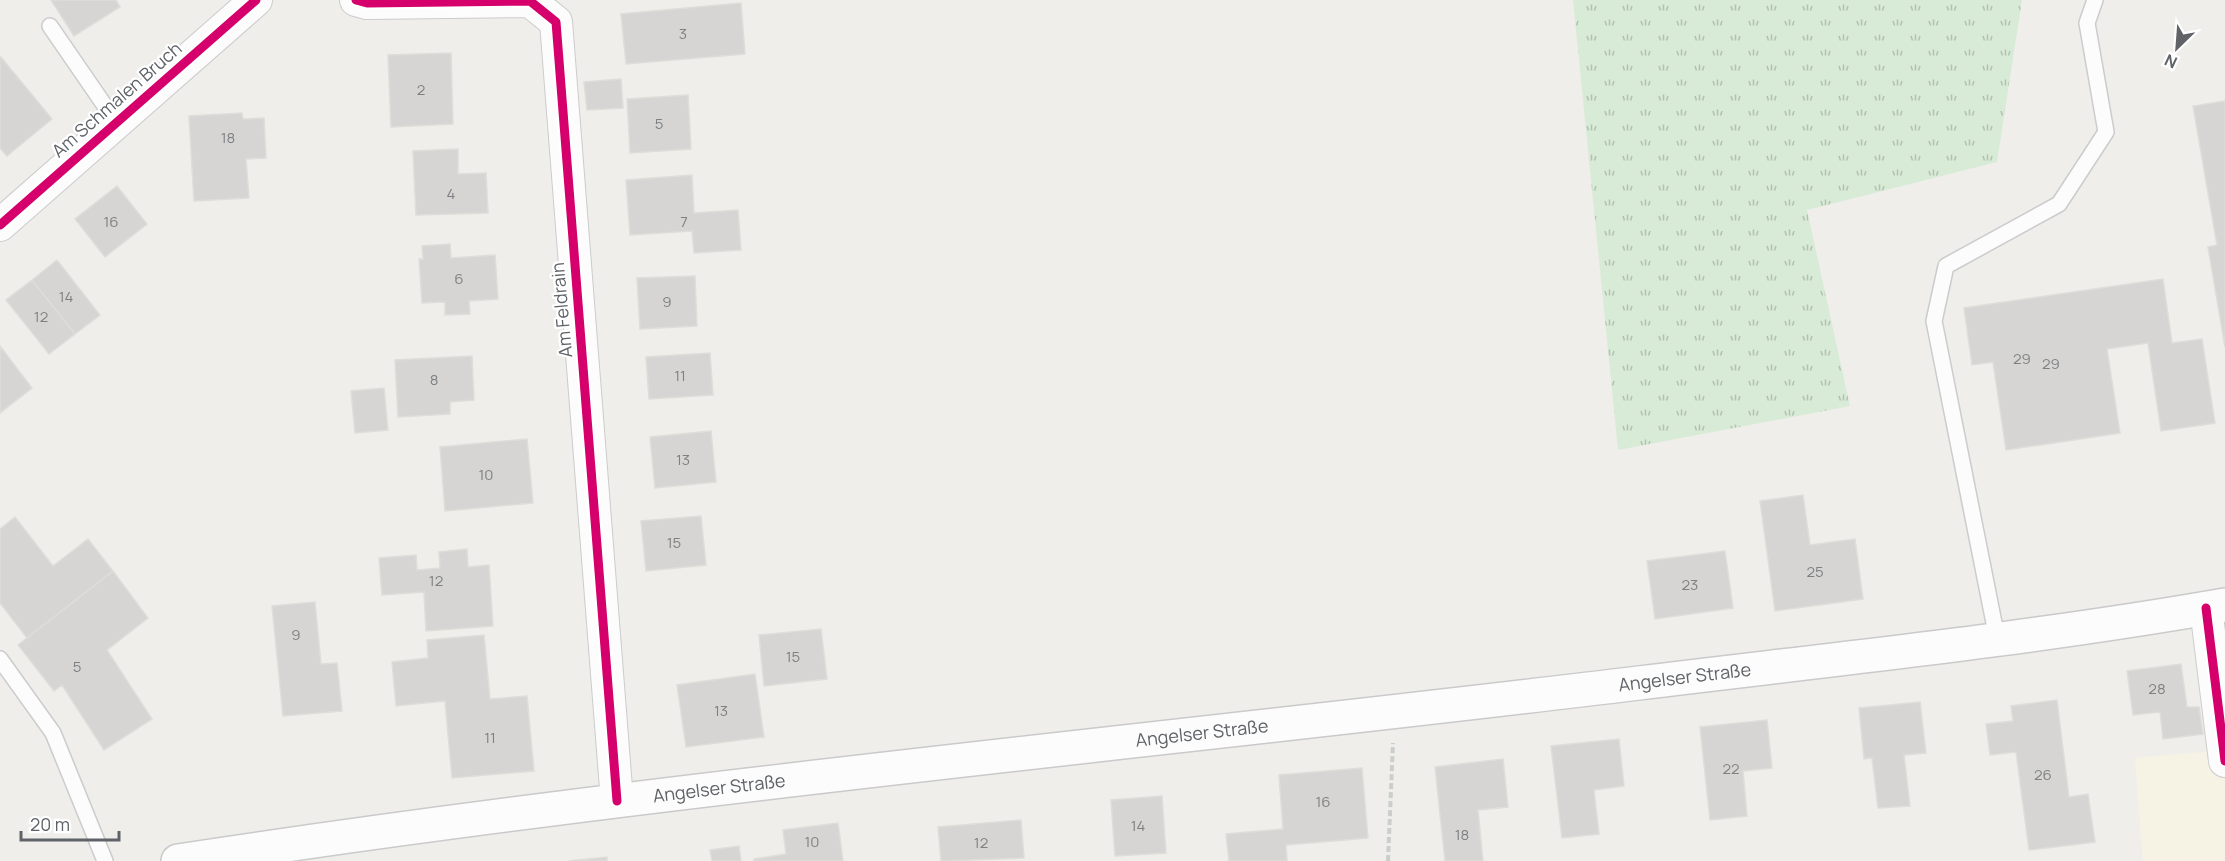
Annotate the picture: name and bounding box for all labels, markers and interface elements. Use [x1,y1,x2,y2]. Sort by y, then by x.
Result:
north arrow [2147,18,2207,78]
house number: 3 [679,23,687,44]
street label: Am Schmalen Bruch [46,36,186,162]
text: N [2161,49,2181,74]
house number: 2 [417,79,425,100]
house number: 5 [655,113,663,134]
house number: 18 [221,127,235,148]
house number: 4 [447,183,456,204]
house number: 16 [103,211,119,232]
house number: 7 [680,211,688,232]
street label: Am Feldrain [545,261,577,359]
house number: 6 [454,268,464,289]
house number: 14 [59,286,73,307]
house number: 9 [662,291,672,312]
house number: 12 [34,306,48,327]
house number: 29 [2013,348,2031,369]
house number: 29 [2042,353,2060,374]
house number: 11 [674,365,686,386]
house number: 8 [430,369,438,390]
house number: 13 [676,449,690,470]
house number: 10 [479,464,494,485]
house number: 15 [667,532,681,553]
house number: 25 [1806,561,1824,582]
house number: 12 [429,570,443,591]
house number: 23 [1682,574,1698,595]
house number: 9 [291,624,301,645]
house number: 15 [786,646,800,667]
house number: 5 [73,656,81,677]
street label: Angelser Straße [1617,657,1752,696]
house number: 28 [2148,678,2166,699]
house number: 13 [714,700,728,721]
street label: Angelser Straße [1134,713,1269,752]
house number: 11 [484,727,496,748]
house number: 22 [1722,758,1740,779]
house number: 26 [2034,764,2052,785]
street label: Angelser Straße [651,768,787,807]
house number: 16 [1315,791,1331,812]
scale bar [21,804,118,842]
text: 20 m [30,812,70,836]
house number: 14 [1131,815,1145,836]
house number: 18 [1455,824,1469,845]
house number: 10 [805,831,820,852]
house number: 12 [974,832,988,853]

